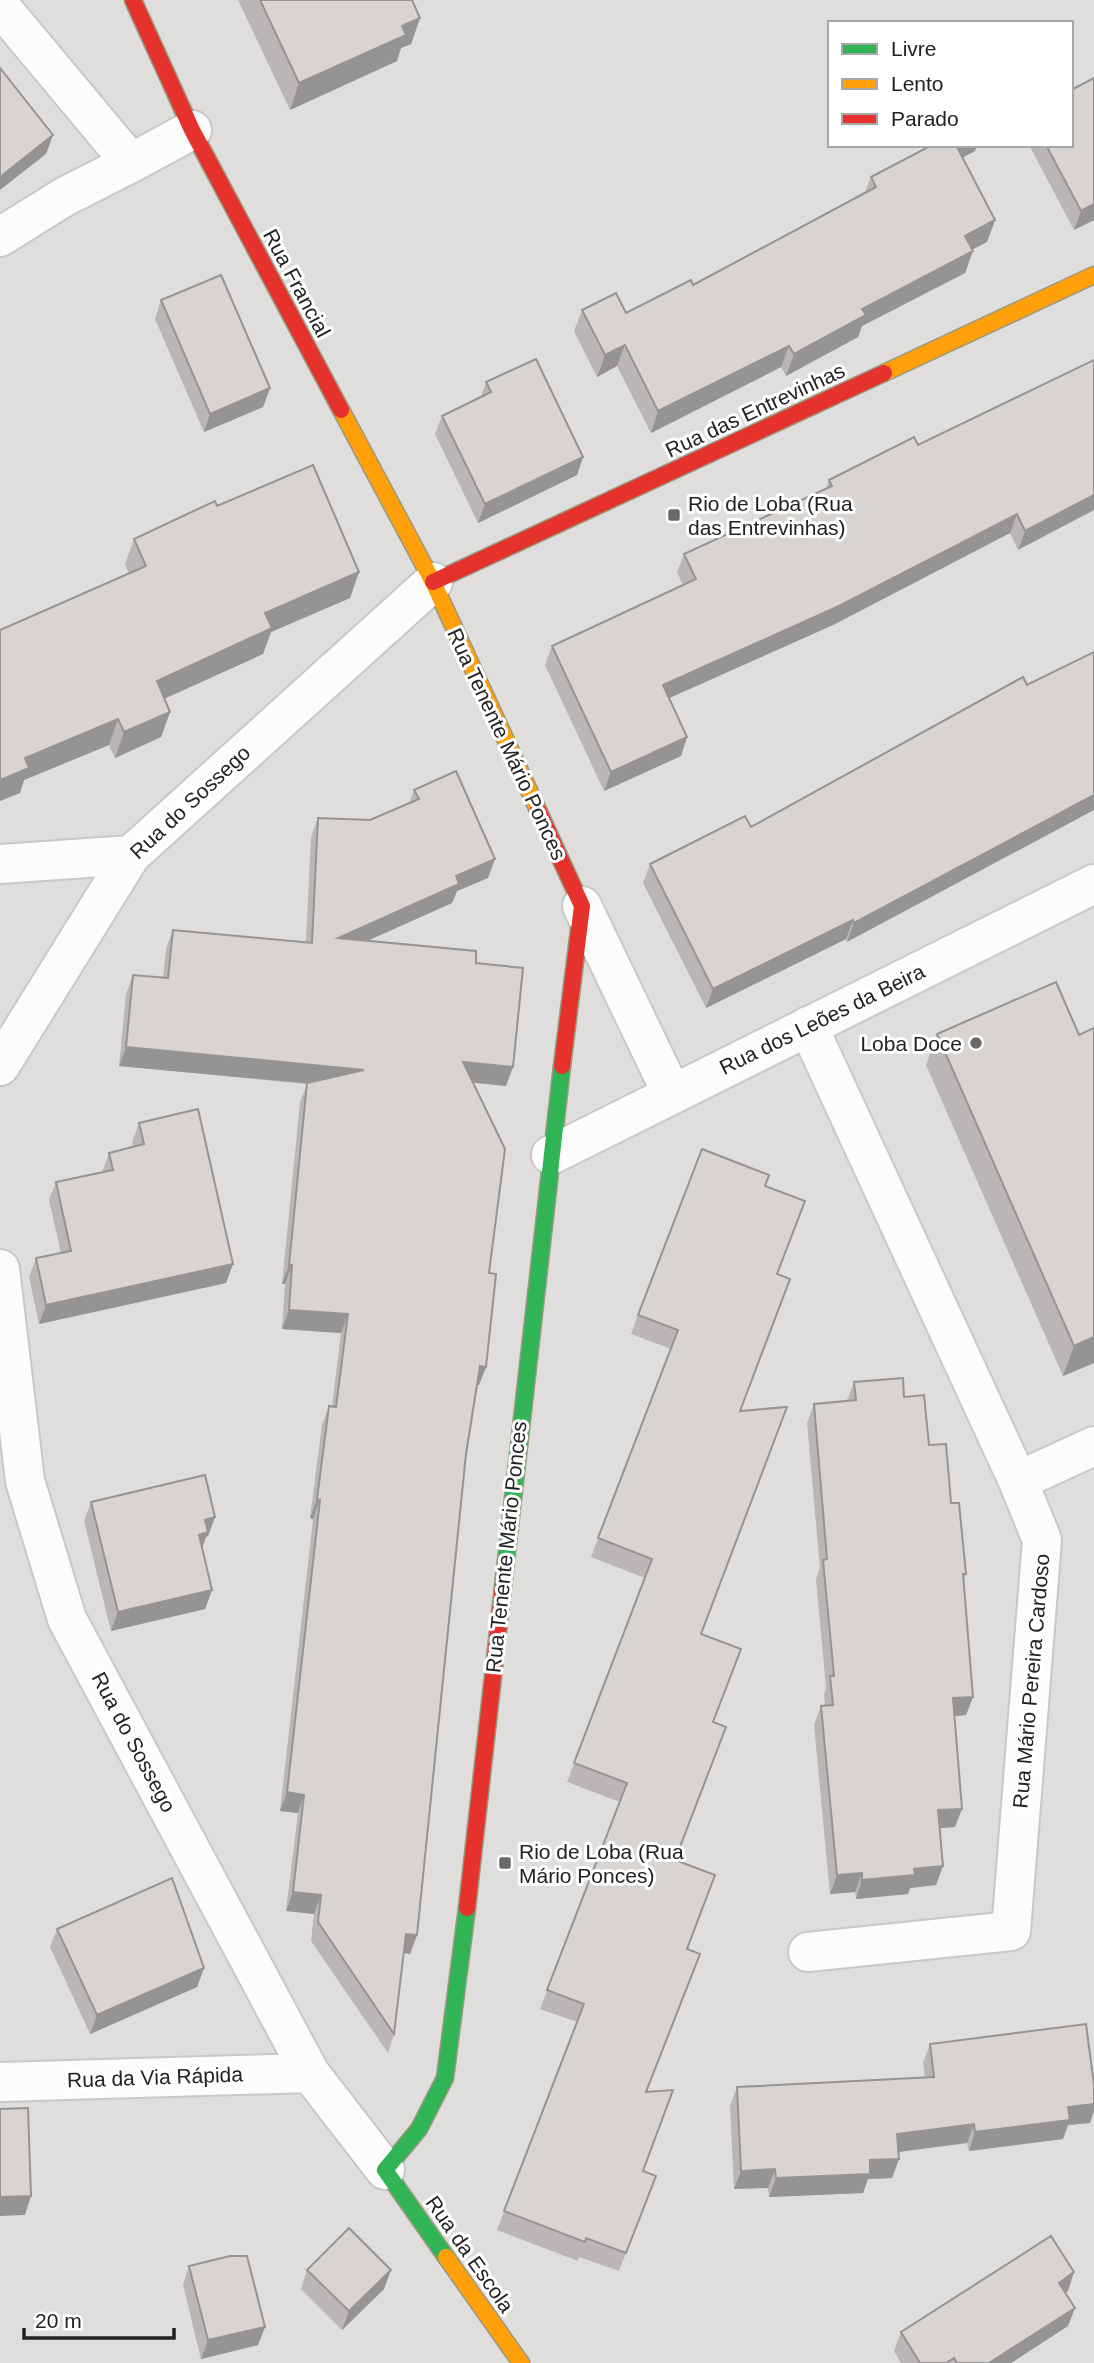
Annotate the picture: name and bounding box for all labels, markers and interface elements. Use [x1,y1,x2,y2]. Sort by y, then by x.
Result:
legend [828,21,1073,147]
text: Livre [891,37,937,60]
text: Lento [891,72,944,95]
text: Parado [891,107,959,130]
street label: Rua Francial [259,225,335,341]
street label: Rua das Entrevinhas [662,358,848,462]
place label: Rio de Loba (Rua das Entrevinhas) [688,492,853,539]
marker: Rio de Loba (Rua das Entrevinhas) [666,507,682,523]
street label: Rua Tenente Mário Ponces [443,625,571,863]
street label: Rua do Sossego [125,741,255,863]
street label: Rua dos Leões da Beira [716,959,929,1079]
place label: Loba Doce [860,1032,962,1055]
marker: Loba Doce [968,1035,984,1051]
street label: Rua Tenente Mário Ponces [481,1420,531,1674]
street label: Rua Mário Pereira Cardoso [1008,1553,1054,1809]
street label: Rua do Sossego [87,1668,181,1816]
place label: Rio de Loba (Rua Mário Ponces) [519,1840,684,1887]
marker: Rio de Loba (Rua Mário Ponces) [497,1855,513,1871]
street label: Rua da Via Rápida [67,2062,244,2092]
street label: Rua da Escola [421,2191,519,2317]
scale bar [24,2296,175,2340]
text: 20 m [35,2309,82,2332]

